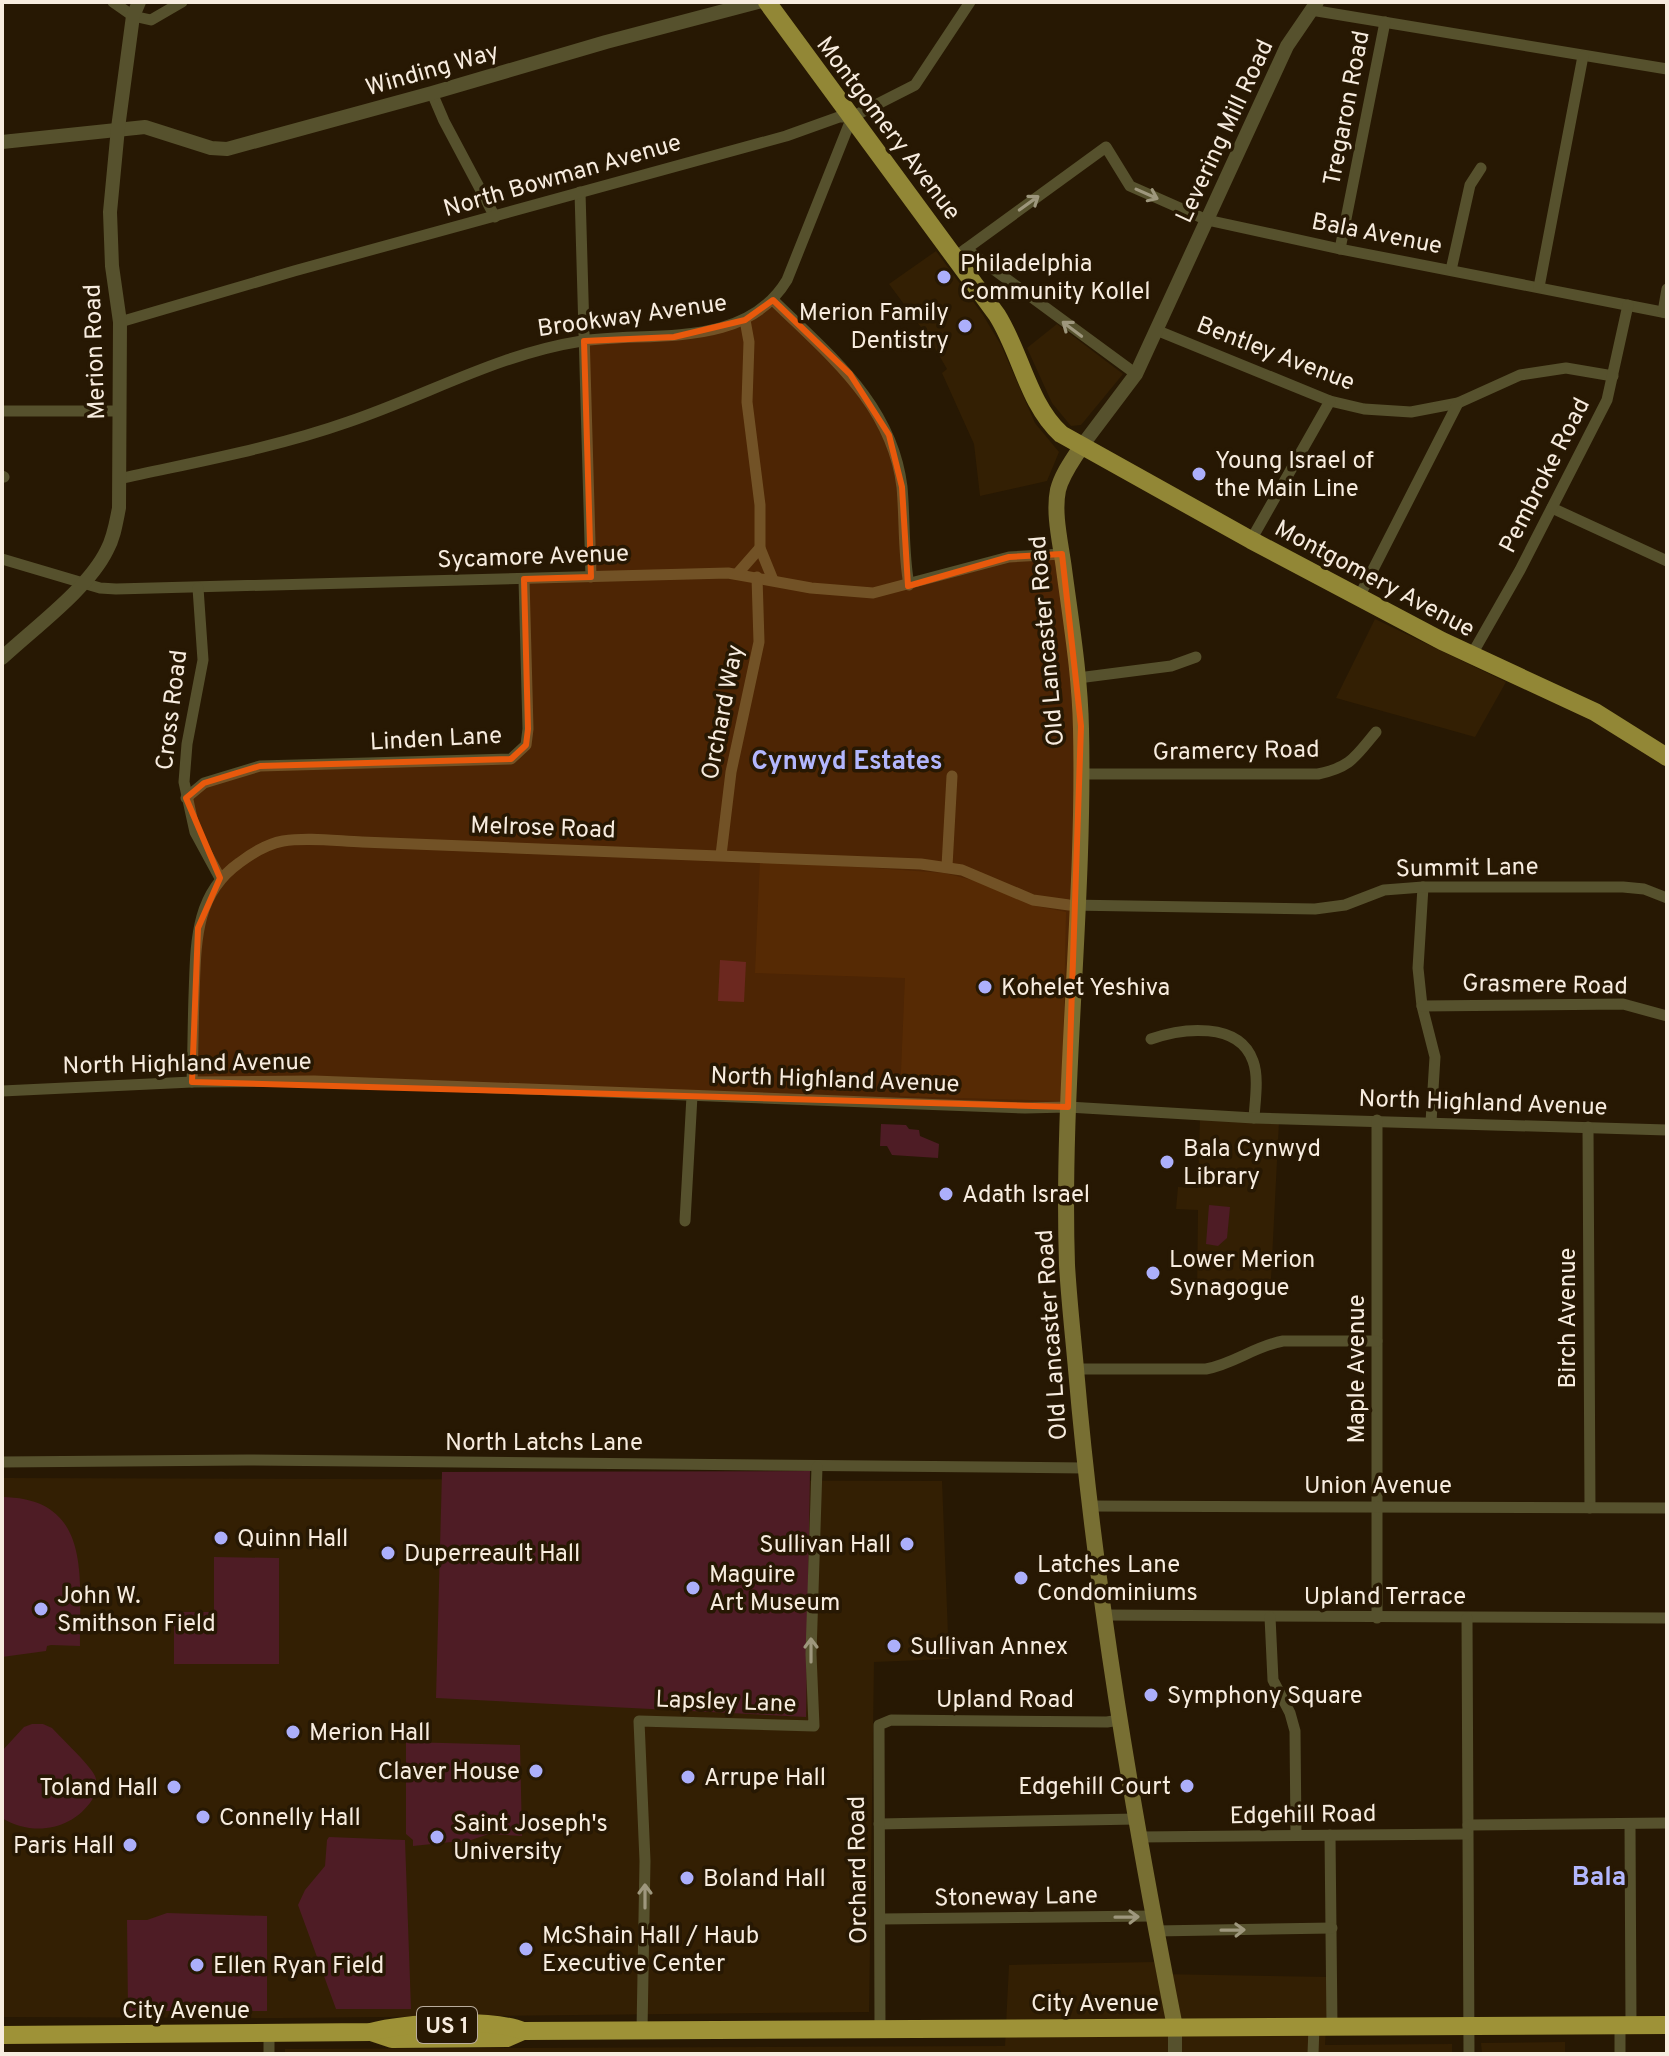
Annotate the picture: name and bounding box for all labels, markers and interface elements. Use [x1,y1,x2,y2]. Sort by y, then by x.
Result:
street label: Tregaron Road [1318,28,1378,188]
street label: Montgomery Avenue [809,31,966,227]
street label: Levering Mill Road [1170,35,1281,228]
street label: Winding Way [363,38,503,104]
street label: North Bowman Avenue [440,129,685,225]
one-way arrow [1135,187,1159,202]
one-way arrow [1017,195,1039,211]
street label: Bala Avenue [1309,208,1444,262]
place label: Philadelphia Community Kollel [960,250,1151,308]
marker: Philadelphia Community Kollel [935,268,953,286]
street label: Merion Road [79,284,113,420]
street label: Brookway Avenue [536,289,729,345]
place label: Merion Family Dentistry [799,299,949,357]
street label: Bentley Avenue [1192,311,1359,399]
marker: Merion Family Dentistry [956,317,974,335]
one-way arrow [1062,320,1083,337]
street label: Pembroke Road [1494,393,1598,559]
place label: Young Israel of the Main Line [1215,447,1374,505]
marker: Young Israel of the Main Line [1190,465,1208,483]
street label: Montgomery Avenue [1269,514,1479,645]
street label: Old Lancaster Road [1024,534,1072,747]
street label: Sycamore Avenue [437,540,629,576]
street label: Orchard Way [696,642,752,783]
street label: Cross Road [151,648,195,772]
street label: Linden Lane [369,722,503,758]
street label: Gramercy Road [1152,736,1320,768]
district label: Cynwyd Estates [751,746,943,779]
street label: Melrose Road [470,811,616,847]
street label: Summit Lane [1395,853,1539,885]
street label: Grasmere Road [1462,970,1628,1002]
place label: Kohelet Yeshiva [1001,974,1170,1004]
marker: Kohelet Yeshiva [976,978,994,996]
street label: North Highland Avenue [62,1048,312,1082]
street label: North Highland Avenue [710,1062,960,1100]
street label: North Highland Avenue [1358,1085,1608,1123]
place label: Bala Cynwyd Library [1183,1135,1321,1193]
marker: Bala Cynwyd Library [1158,1153,1176,1171]
place label: Adath Israel [962,1181,1090,1211]
marker: Adath Israel [937,1185,955,1203]
street label: Old Lancaster Road [1031,1229,1075,1441]
place label: Lower Merion Synagogue [1169,1246,1315,1304]
street label: Birch Avenue [1554,1247,1584,1389]
marker: Lower Merion Synagogue [1144,1264,1162,1282]
street label: Maple Avenue [1343,1294,1373,1444]
street label: North Latchs Lane [445,1429,643,1459]
street label: Union Avenue [1304,1472,1452,1502]
place label: Quinn Hall [237,1525,348,1555]
marker: Quinn Hall [212,1529,230,1547]
place label: Sullivan Hall [759,1531,891,1561]
marker: Sullivan Hall [898,1535,916,1553]
place label: Duperreault Hall [404,1540,580,1570]
marker: Duperreault Hall [379,1544,397,1562]
place label: Latches Lane Condominiums [1037,1551,1198,1609]
place label: Maguire Art Museum [709,1561,840,1619]
marker: Latches Lane Condominiums [1012,1569,1030,1587]
marker: Maguire Art Museum [684,1579,702,1597]
place label: John W. Smithson Field [57,1582,216,1640]
street label: Upland Terrace [1304,1583,1466,1613]
marker: John W. Smithson Field [32,1600,50,1618]
place label: Sullivan Annex [910,1633,1068,1663]
one-way arrow [803,1637,819,1664]
marker: Sullivan Annex [885,1637,903,1655]
place label: Symphony Square [1167,1682,1363,1712]
street label: Lapsley Lane [655,1686,797,1720]
street label: Upland Road [936,1686,1074,1716]
marker: Symphony Square [1142,1686,1160,1704]
place label: Merion Hall [309,1719,431,1749]
marker: Merion Hall [284,1723,302,1741]
place label: Claver House [378,1758,520,1788]
marker: Claver House [527,1762,545,1780]
place label: Arrupe Hall [704,1764,826,1794]
marker: Arrupe Hall [679,1768,697,1786]
place label: Edgehill Court [1018,1773,1171,1803]
place label: Toland Hall [39,1774,158,1804]
marker: Edgehill Court [1178,1777,1196,1795]
marker: Toland Hall [165,1778,183,1796]
street label: Orchard Road [843,1796,875,1944]
street label: Edgehill Road [1229,1800,1377,1832]
place label: Connelly Hall [219,1804,361,1834]
marker: Connelly Hall [194,1808,212,1826]
place label: Saint Joseph's University [453,1810,608,1868]
marker: Saint Joseph's University [428,1828,446,1846]
place label: Paris Hall [13,1832,114,1862]
marker: Paris Hall [121,1836,139,1854]
district label: Bala [1572,1862,1626,1895]
place label: Boland Hall [703,1865,826,1895]
marker: Boland Hall [678,1869,696,1887]
street label: Stoneway Lane [934,1882,1098,1914]
one-way arrow [637,1883,653,1910]
one-way arrow [1113,1909,1140,1925]
place label: McShain Hall / Haub Executive Center [542,1922,759,1980]
one-way arrow [1219,1922,1246,1937]
marker: McShain Hall / Haub Executive Center [517,1940,535,1958]
place label: Ellen Ryan Field [213,1952,384,1982]
marker: Ellen Ryan Field [188,1956,206,1974]
street label: City Avenue [1031,1990,1159,2020]
street label: City Avenue [122,1997,250,2027]
road number: US 1 [417,2007,477,2043]

